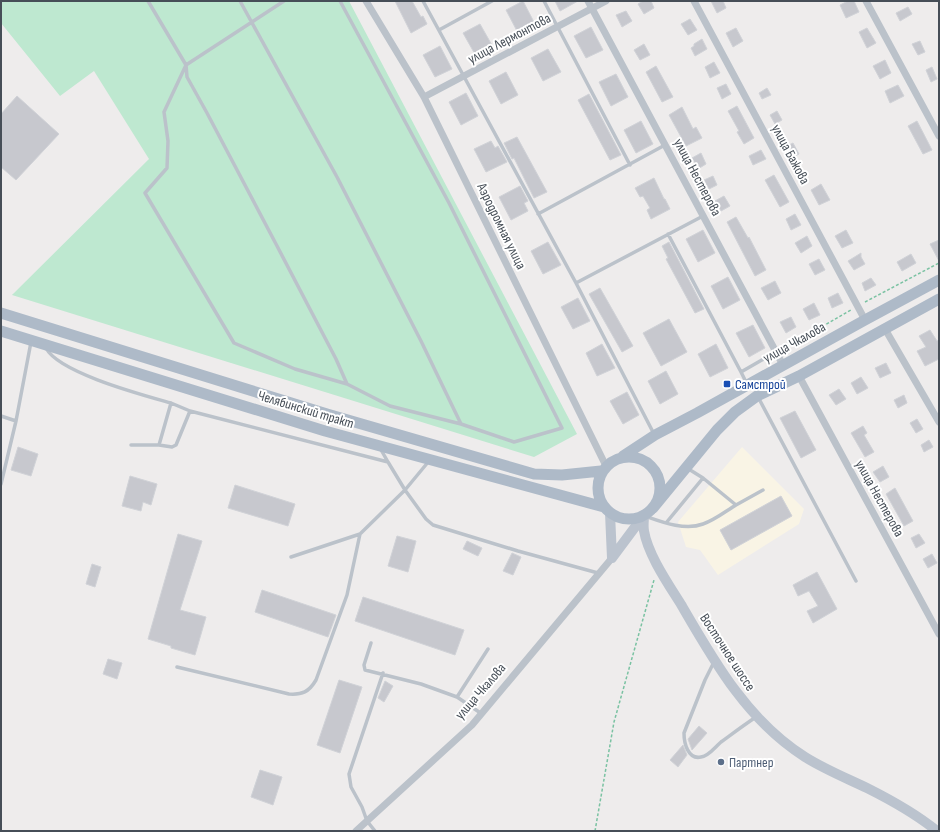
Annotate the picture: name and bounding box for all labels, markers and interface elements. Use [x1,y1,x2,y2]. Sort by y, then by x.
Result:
street label: улица Лермонтова [465,9,554,67]
street label: улица Бажова [768,121,813,187]
street label: улица Нестерова [670,136,725,219]
street label: Аэродромная улица [473,180,530,272]
street label: улица Чкалова [760,318,829,367]
place label: Самстрой [735,376,786,393]
marker: Самстрой [722,379,732,389]
street label: Челябинский тракт [256,387,356,432]
street label: улица Нестерова [851,457,908,540]
street label: Восточное шоссе [696,610,759,694]
street label: улица Чкалова [451,660,509,723]
place label: Партнер [729,754,774,771]
marker: Партнер [716,757,726,767]

